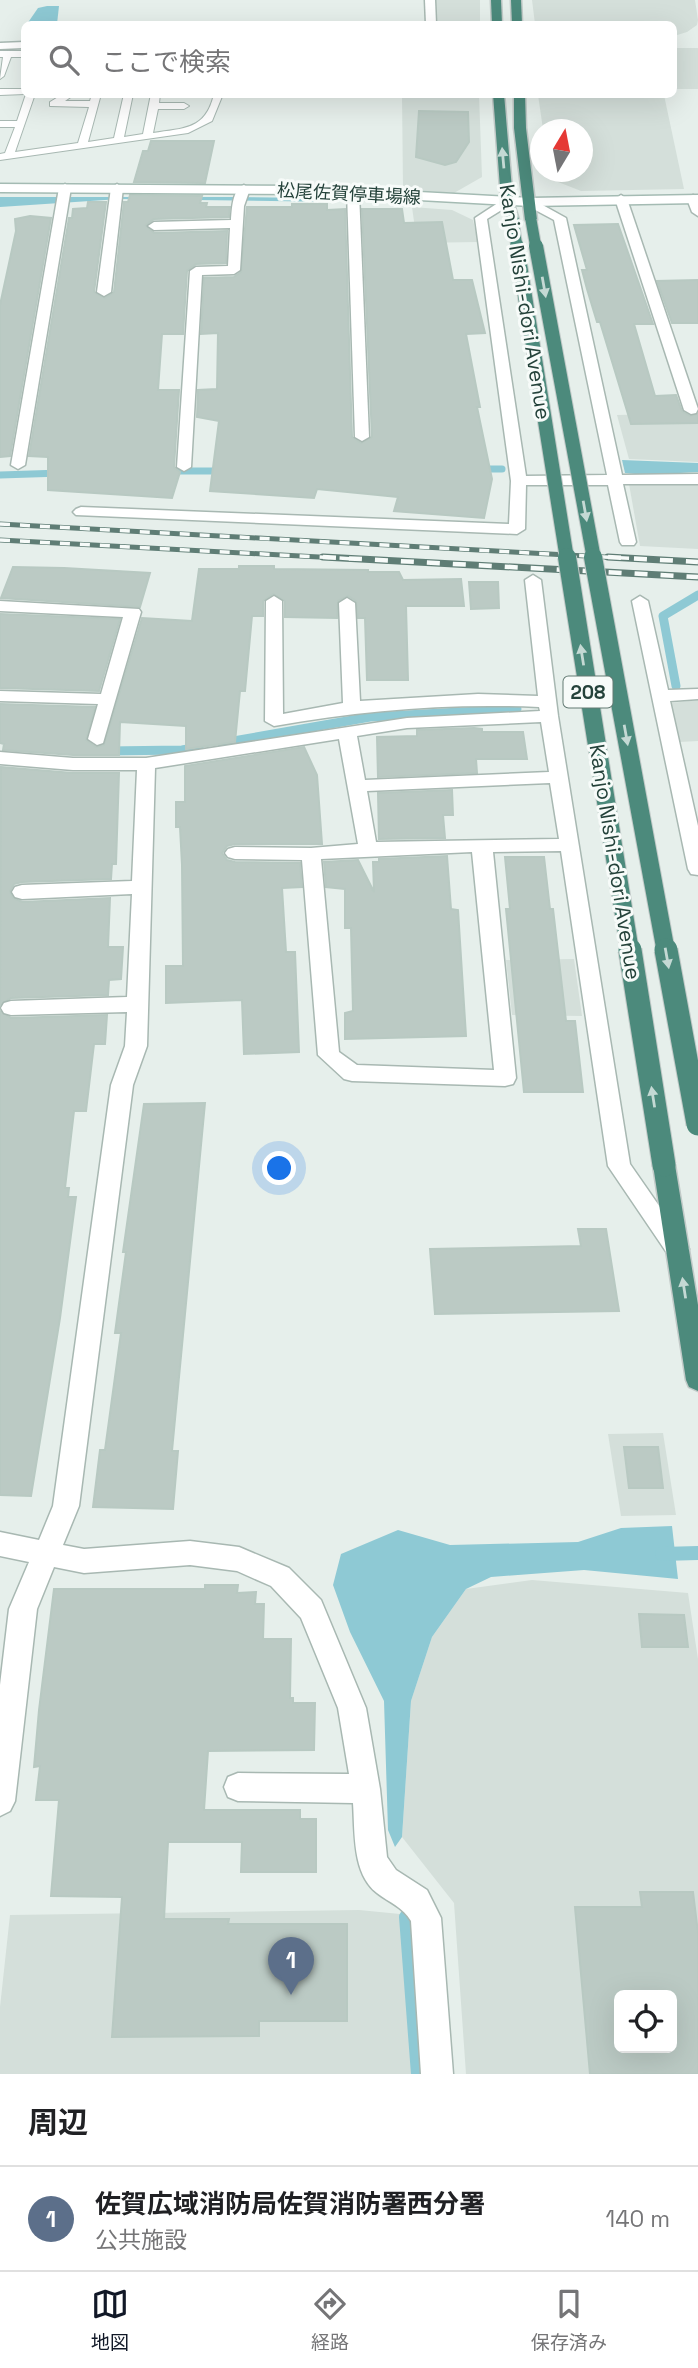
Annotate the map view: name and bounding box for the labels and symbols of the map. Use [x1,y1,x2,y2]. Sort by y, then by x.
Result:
north arrow [530,119,593,182]
one-way arrow [497,147,508,169]
street label: 松尾佐賀停車場線 [277,178,422,209]
street label: Kanjo Nishi-dori Avenue [494,182,557,422]
one-way arrow [538,276,549,298]
one-way arrow [580,500,591,522]
one-way arrow [576,644,587,666]
road number: 208 [564,677,612,708]
one-way arrow [621,724,632,746]
street label: Kanjo Nishi-dori Avenue [584,742,647,982]
one-way arrow [662,947,673,969]
one-way arrow [647,1086,658,1108]
your location [262,1151,296,1185]
one-way arrow [678,1277,689,1299]
pin: 1 [268,1937,314,1995]

